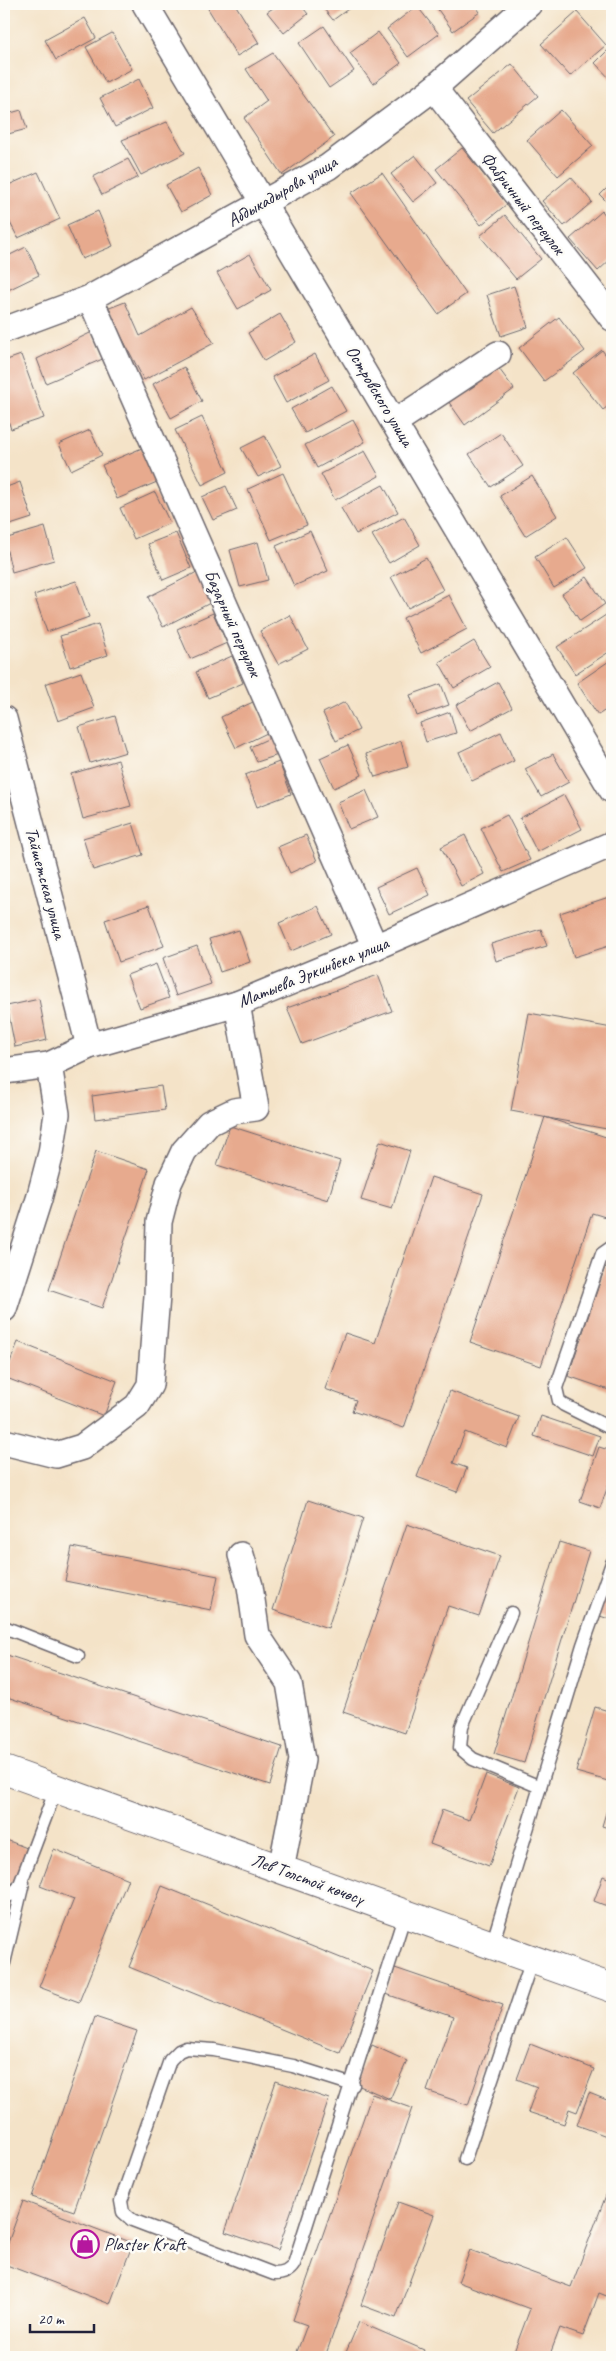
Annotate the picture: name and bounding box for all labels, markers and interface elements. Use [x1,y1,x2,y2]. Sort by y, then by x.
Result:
street label: Фабричный переулок [476,147,571,261]
street label: Абдыкадырова улица [223,150,342,231]
street label: Островского улица [341,342,420,452]
street label: Базарный переулок [199,566,267,682]
street label: Тайшетская улица [21,825,72,943]
street label: Матыева Эркинбека улица [235,931,393,1012]
street label: Лев Толстой көчөсү [249,1848,369,1910]
shop icon: Plaster Kraft [70,2229,100,2259]
place label: Plaster Kraft [104,2233,187,2255]
scale bar [30,2301,94,2333]
text: 20 m [38,2310,65,2329]

